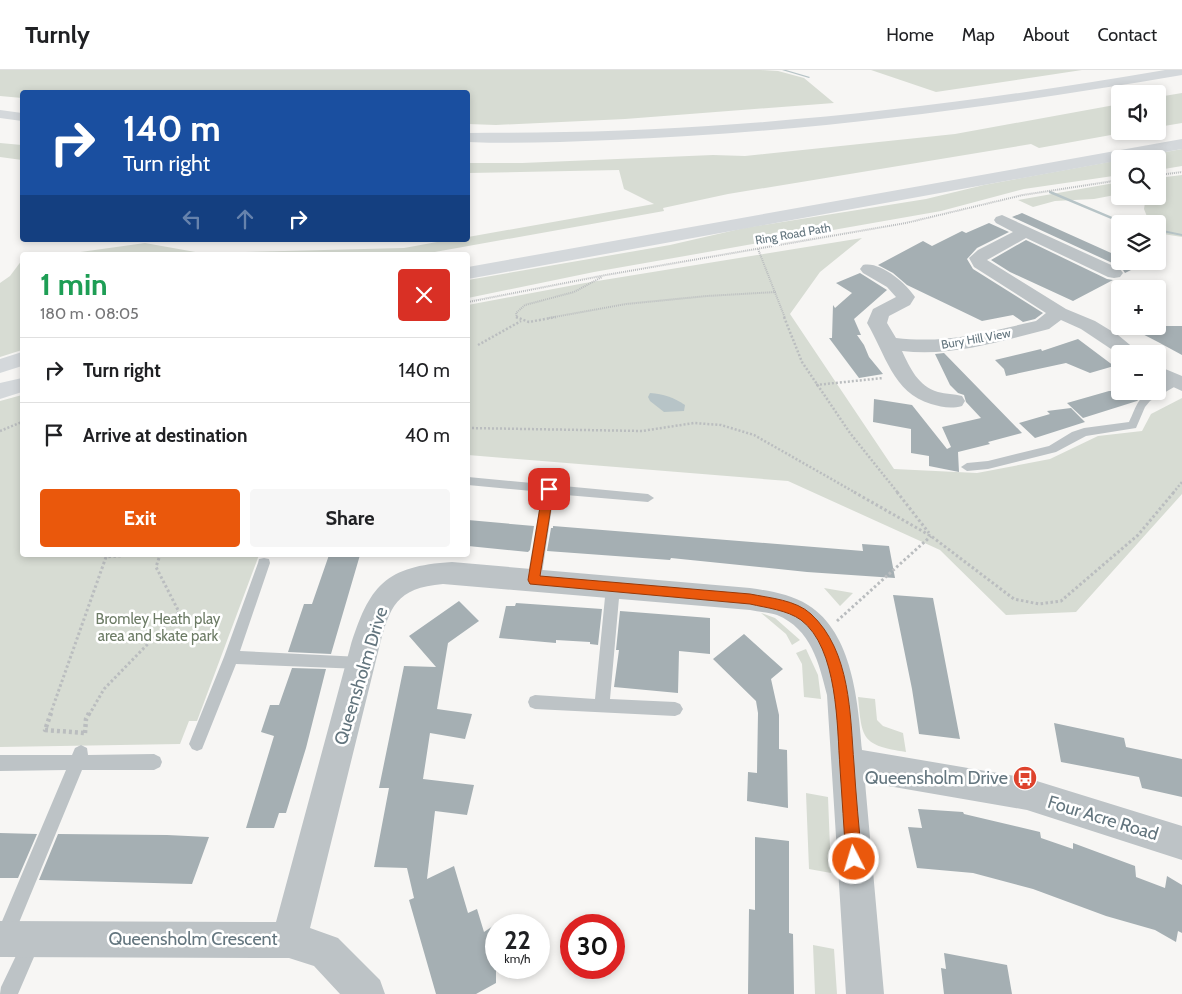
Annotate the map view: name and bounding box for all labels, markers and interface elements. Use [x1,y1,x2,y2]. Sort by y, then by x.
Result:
text: Turnly [25,20,90,49]
text: Home [886,24,934,46]
text: Map [962,24,995,46]
text: About [1023,24,1069,46]
text: Contact [1097,24,1157,46]
map controls [1111,85,1166,400]
button: sound [1111,85,1166,140]
text: 140 m [123,107,221,150]
icon: right [40,110,105,175]
text: Turn right [123,150,210,177]
button: search [1111,150,1166,205]
icon: left [178,205,206,233]
icon: ahead [231,205,259,233]
icon: right [284,205,312,233]
button: layers [1111,215,1166,270]
street label: Ring Road Path [754,219,832,248]
text: 1 min [40,266,108,303]
button: close [398,269,450,321]
button: + [1111,280,1166,335]
text: 180 m · 08:05 [40,304,139,323]
street label: Bury Hill View [940,325,1012,352]
button: − [1111,345,1166,400]
icon: right [40,356,68,384]
text: Turn right [83,359,161,382]
text: 140 m [399,359,450,382]
icon: arrive [40,421,68,449]
text: Arrive at destination [83,424,247,447]
text: 40 m [405,424,450,447]
pin [528,468,570,510]
icon: arrive [535,475,563,503]
button: Exit [40,489,240,547]
button: Share [250,489,450,547]
street label: Queensholm Drive [330,604,392,748]
park label: Bromley Heath play area and skate park [96,610,221,645]
bus stop icon: Queensholm Drive [1012,765,1038,791]
place label: Queensholm Drive [865,767,1008,789]
street label: Four Acre Road [1045,791,1161,845]
position arrow [827,832,879,884]
speed limit sign: 30 [560,914,625,979]
text: 22 [504,925,531,955]
street label: Queensholm Crescent [108,928,278,950]
text: km/h [504,951,531,966]

